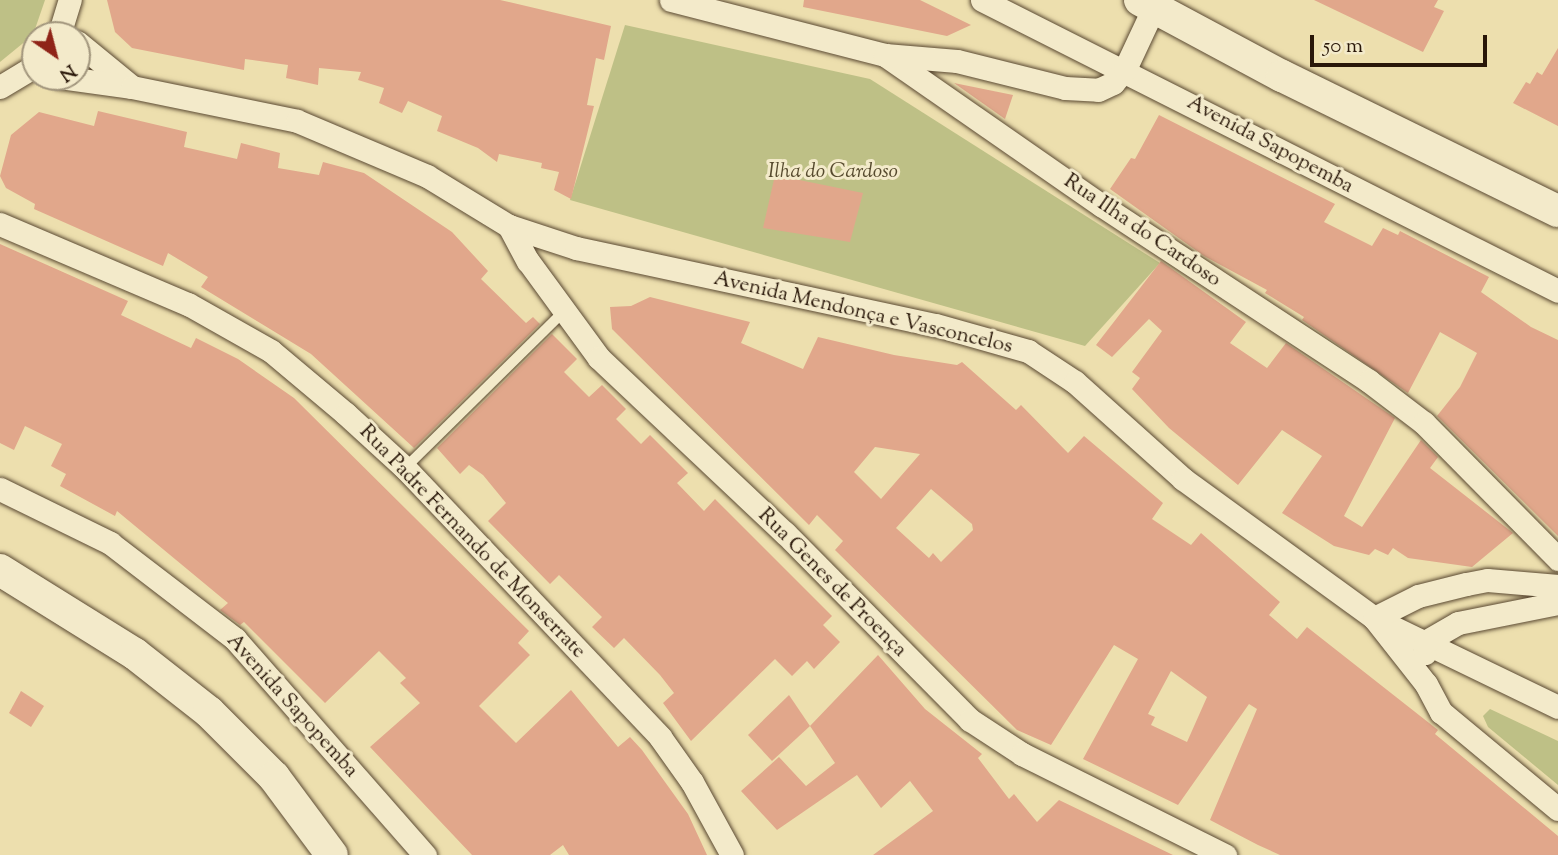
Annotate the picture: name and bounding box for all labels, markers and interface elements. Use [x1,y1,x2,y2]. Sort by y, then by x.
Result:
north arrow [21,21,91,91]
scale bar [1313,21,1490,65]
text: 50 m [1323,32,1363,62]
text: N [53,57,81,87]
street label: Avenida Sapopemba [1182,90,1358,200]
park label: Ilha do Cardoso [768,159,898,185]
street label: Rua Ilha do Cardoso [1059,169,1225,293]
street label: Avenida Mendonça e Vasconcelos [711,266,1015,360]
street label: Rua Padre Fernando de Monserrate [353,420,591,664]
street label: Rua Genes de Proença [752,503,912,663]
street label: Avenida Sapopemba [221,629,363,783]

